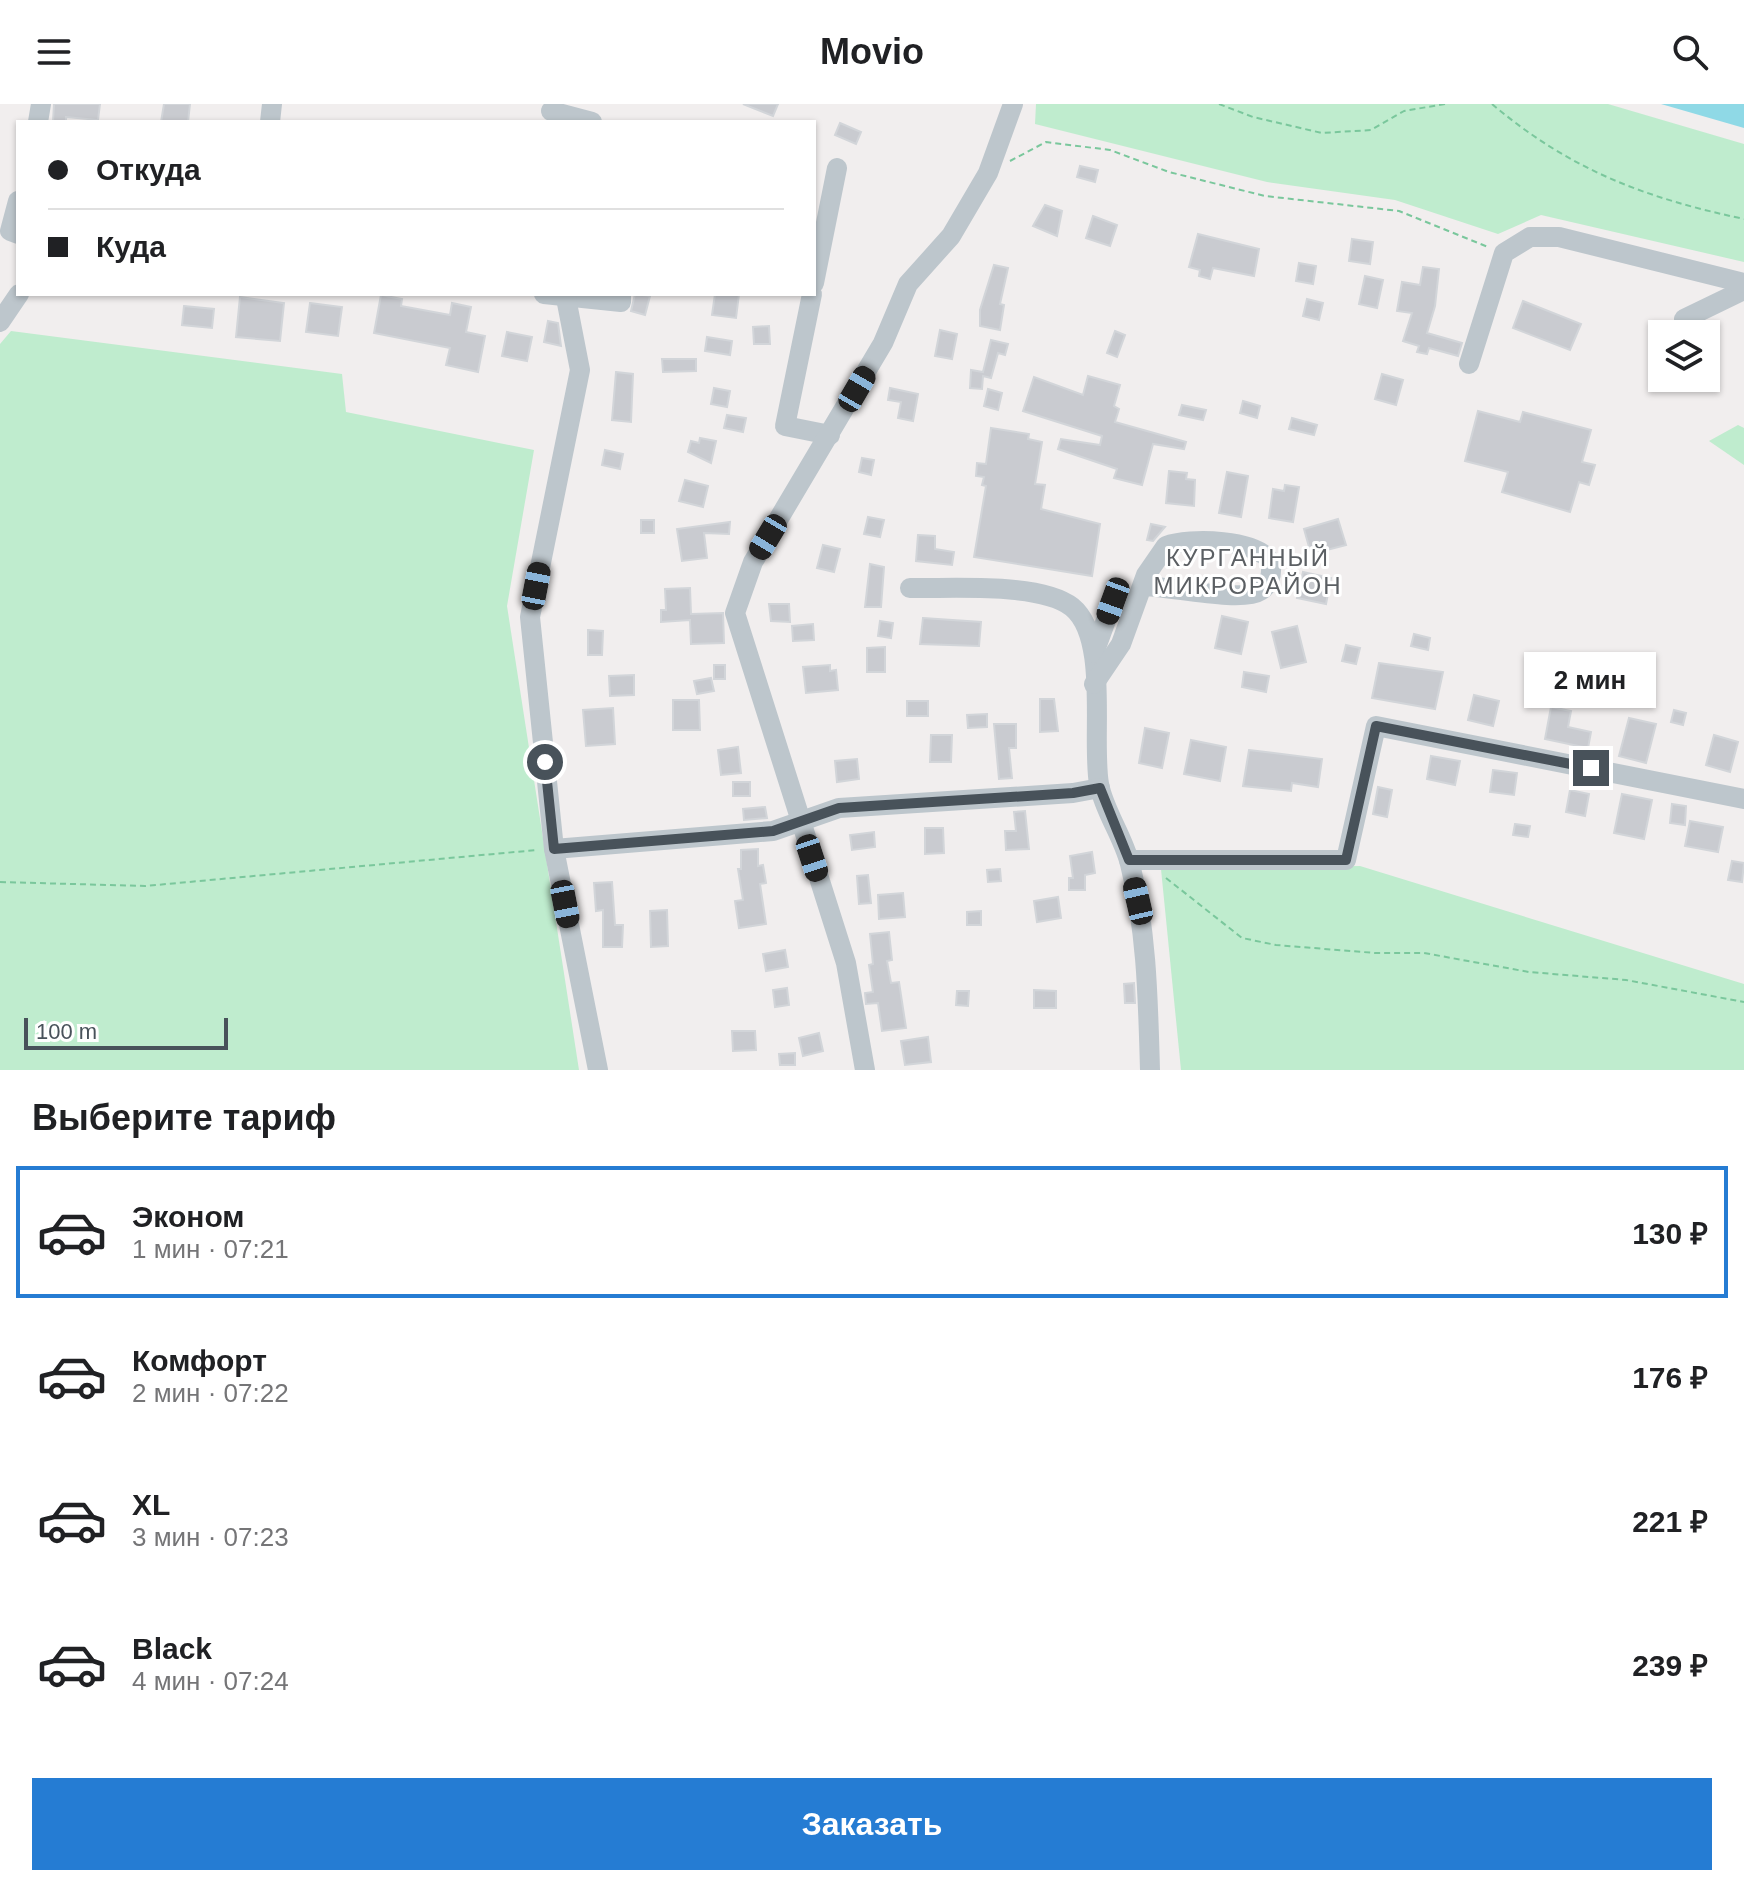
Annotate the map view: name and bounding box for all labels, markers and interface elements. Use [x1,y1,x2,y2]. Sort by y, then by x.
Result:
icon: menu [32,30,76,74]
icon: search [1668,30,1712,74]
text: Movio [820,31,924,72]
text: Откуда [96,153,201,186]
text: Куда [96,230,166,263]
map controls [1648,320,1720,392]
button: layers [1648,320,1720,392]
car [835,362,879,416]
car [745,510,791,564]
district label: КУРГАННЫЙ МИКРОРАЙОН [1153,544,1343,599]
car [520,560,552,612]
car [1094,574,1132,628]
callout: 2 мин [1525,652,1657,708]
text: 2 мин [1554,665,1626,695]
route start [527,744,563,780]
route end [1573,750,1609,786]
car [793,831,831,885]
car [1121,875,1155,927]
car [549,878,581,930]
scale bar [24,1014,228,1050]
text: 100 m [36,1019,97,1044]
text: Выберите тариф [32,1097,336,1138]
icon: car [36,1196,108,1268]
text: Эконом [132,1200,245,1233]
text: 130 ₽ [1632,1217,1708,1250]
text: 1 мин · 07:21 [132,1234,289,1264]
icon: car [36,1340,108,1412]
text: Комфорт [132,1344,267,1377]
text: 176 ₽ [1632,1361,1708,1394]
text: 2 мин · 07:22 [132,1378,289,1408]
icon: car [36,1484,108,1556]
text: XL [132,1488,170,1521]
text: 221 ₽ [1632,1505,1708,1538]
text: 3 мин · 07:23 [132,1522,289,1552]
icon: car [36,1628,108,1700]
text: Black [132,1632,212,1665]
text: 239 ₽ [1632,1649,1708,1682]
text: 4 мин · 07:24 [132,1666,289,1696]
button: Заказать [32,1778,1712,1870]

